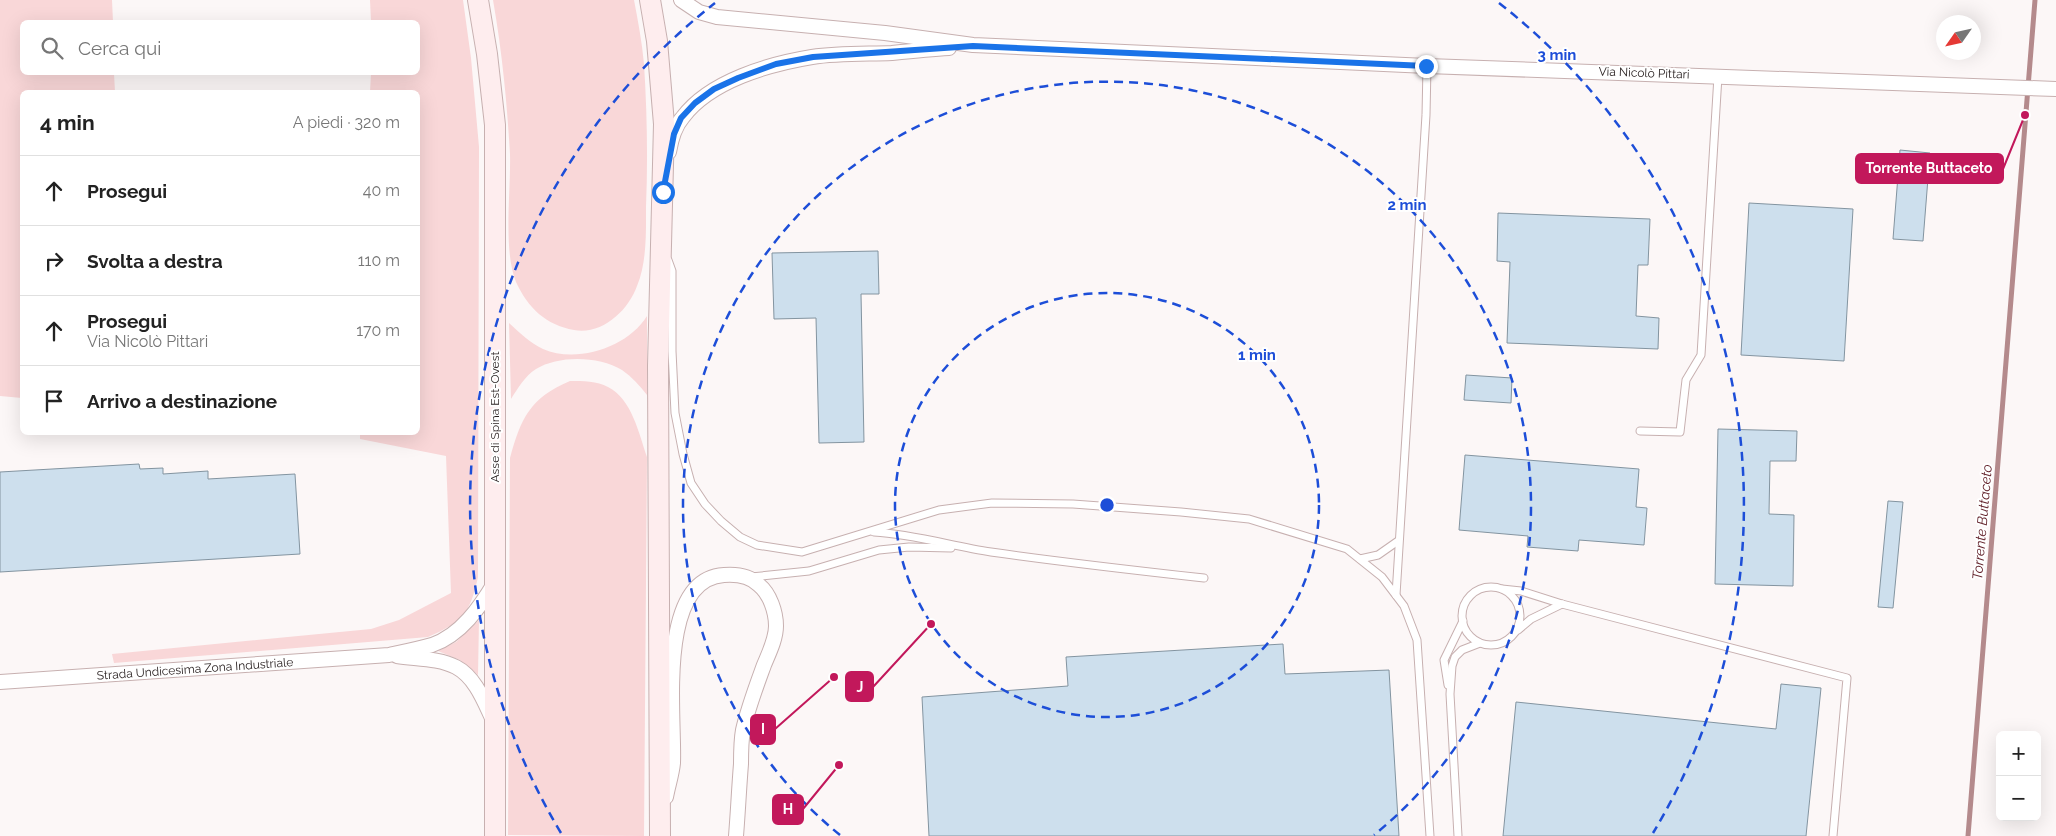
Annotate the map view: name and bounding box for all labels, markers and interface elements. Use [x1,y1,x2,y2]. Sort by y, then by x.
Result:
north arrow [1936,15,1981,60]
search box [20,20,420,75]
icon: search [38,34,66,62]
text: Cerca qui [78,37,161,59]
text: 3 min [1538,46,1576,64]
route end [1415,55,1438,78]
street label: Via Nicolò Pittari [1598,64,1690,82]
text: 4 min [40,110,95,135]
text: A piedi · 320 m [293,113,400,132]
callout: Torrente Buttaceto [1856,154,2003,183]
text: Torrente Buttaceto [1865,160,1993,176]
icon: ahead [40,177,68,205]
text: Prosegui [87,180,167,202]
text: 40 m [363,181,400,200]
route start [652,181,675,204]
text: 2 min [1388,196,1426,214]
icon: right [40,247,68,275]
text: Svolta a destra [87,250,223,272]
text: 110 m [358,251,400,270]
text: Prosegui [87,310,167,332]
icon: ahead [40,317,68,345]
text: 170 m [356,321,400,340]
text: Via Nicolò Pittari [87,332,208,351]
text: 1 min [1238,346,1276,364]
street label: Asse di Spina Est-Ovest [488,352,502,482]
icon: arrive [40,387,68,415]
text: Arrivo a destinazione [87,390,277,412]
water label: Torrente Buttaceto [1969,464,1995,580]
centre of rings [1098,496,1116,514]
street label: Strada Undicesima Zona Industriale [96,655,294,683]
callout: J [846,672,873,701]
text: J [857,679,863,695]
callout: I [751,715,775,744]
text: I [761,721,765,737]
map controls [1996,731,2041,821]
button: + [1996,731,2041,776]
button: − [1996,776,2041,821]
callout: H [773,795,803,824]
text: H [783,801,793,817]

